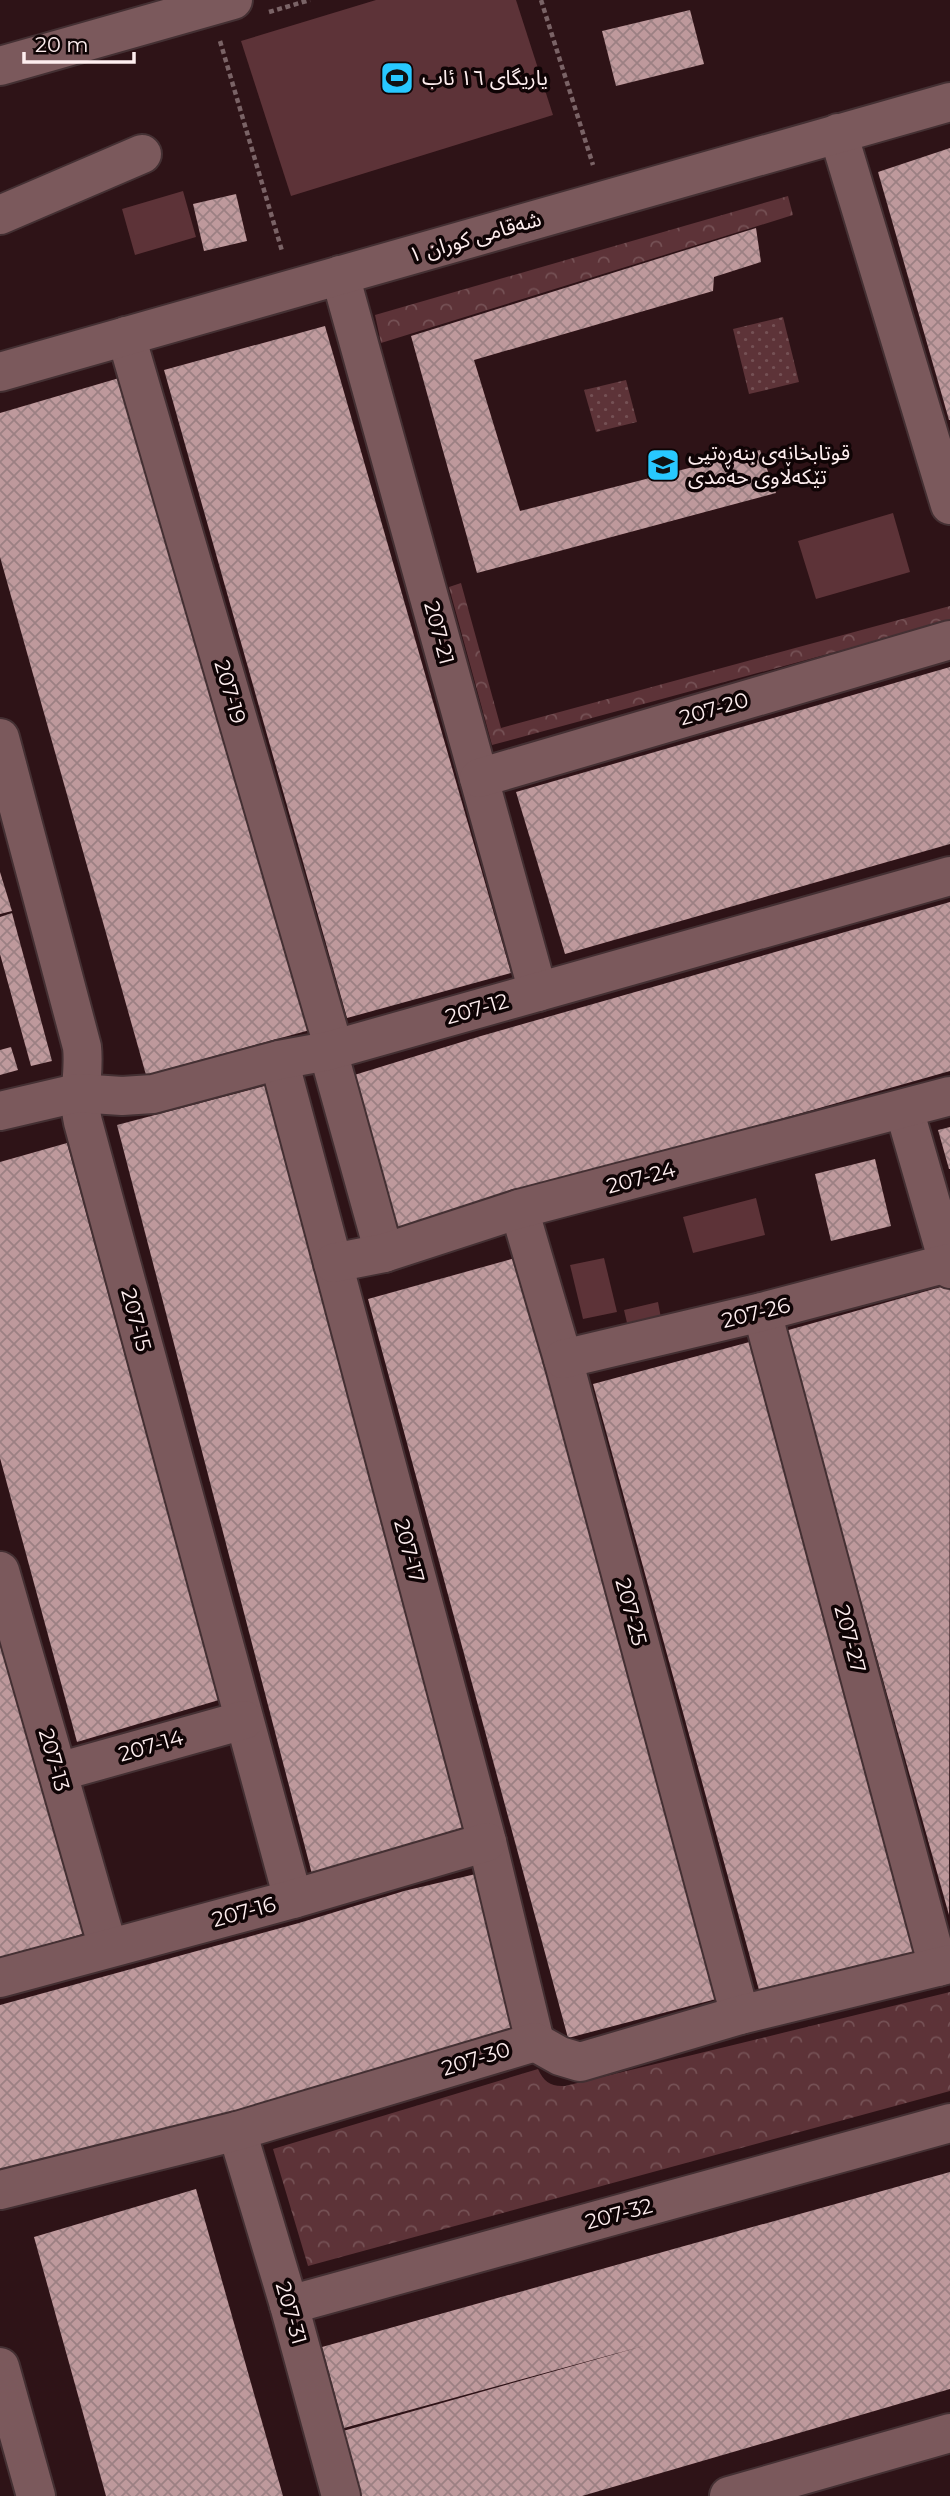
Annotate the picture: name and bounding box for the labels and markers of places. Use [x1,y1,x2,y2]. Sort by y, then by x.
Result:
sports icon: یاریگای ١٦ ئاب [378,59,416,97]
place label: یاریگای ١٦ ئاب [422,65,548,90]
place label: قوتابخانەی بنەڕەتیی تێکەڵاوی حەمدی [688,440,850,489]
school or university icon: قوتابخانەی بنەڕەتیی تێکەڵاوی حەمدی [644,446,682,484]

